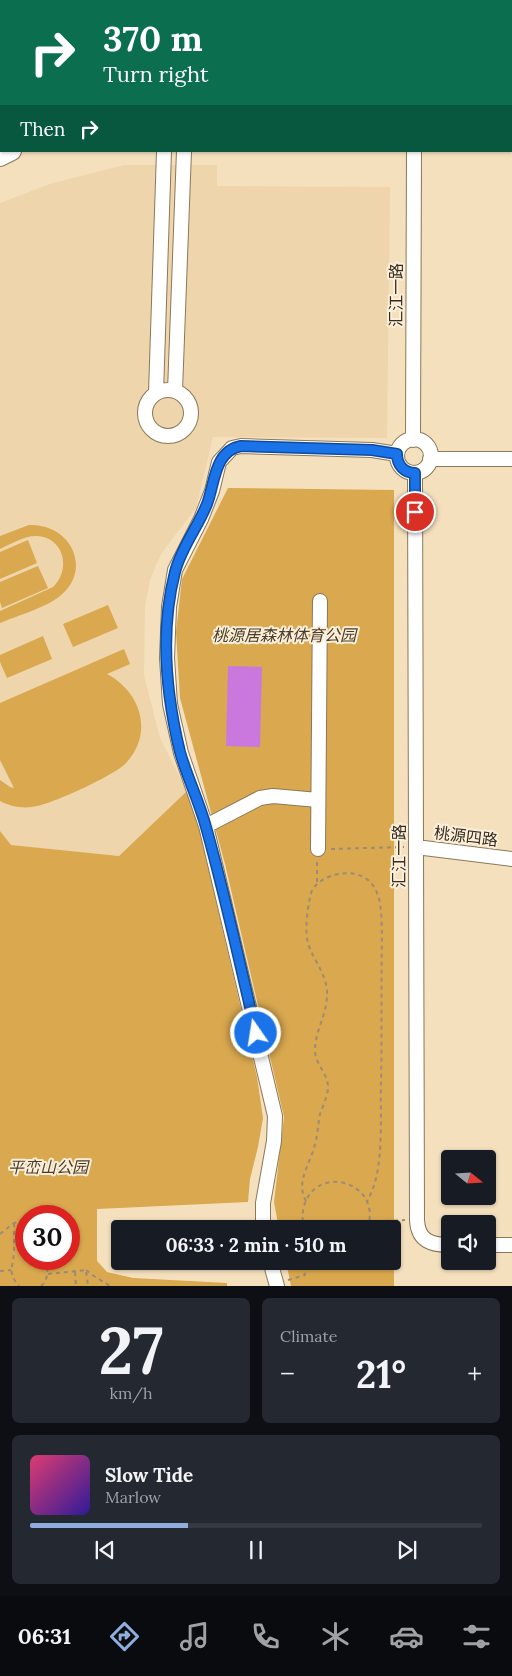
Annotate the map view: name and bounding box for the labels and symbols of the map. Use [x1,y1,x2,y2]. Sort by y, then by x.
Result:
street label: 汇江一路 [386,263,406,327]
pin [394,491,436,533]
park label: 桃源居森林体育公园 [212,625,358,645]
street label: 桃源四路 [433,822,499,850]
street label: 汇江一路 [389,824,409,888]
position arrow [229,1006,281,1058]
north arrow [441,1150,496,1205]
park label: 平峦山公园 [8,1157,90,1177]
speed limit sign: 30 [15,1205,80,1270]

